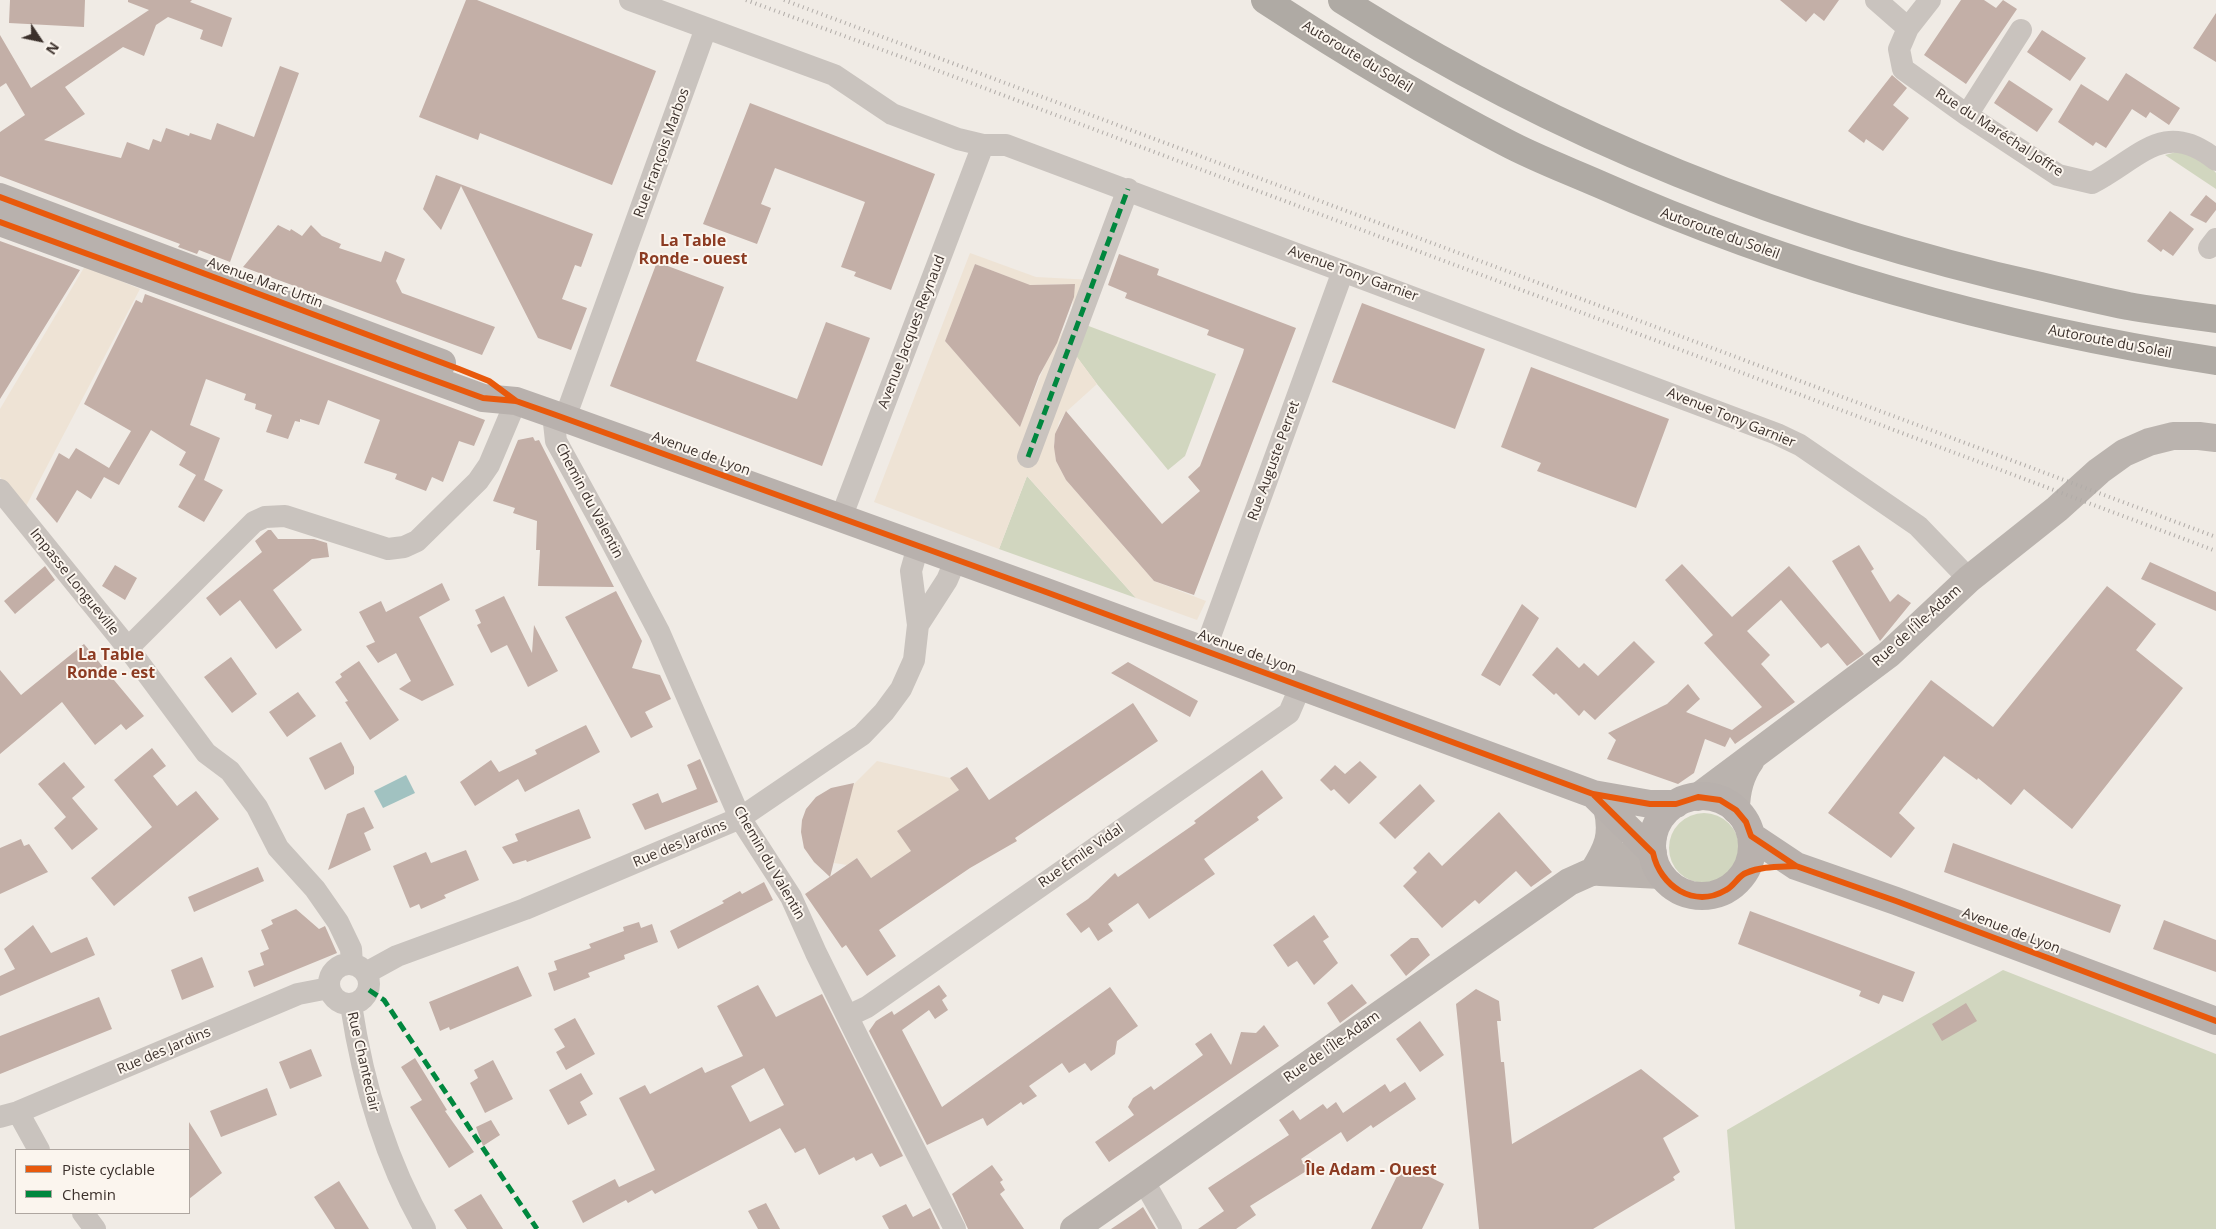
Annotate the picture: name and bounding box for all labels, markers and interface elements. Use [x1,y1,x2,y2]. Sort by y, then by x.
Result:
north arrow [15,15,65,65]
street label: Autoroute du Soleil [1299,18,1415,96]
text: N [42,39,64,59]
street label: Rue du Maréchal Joffre [1932,85,2066,181]
street label: Rue François Marbos [631,86,693,220]
street label: Autoroute du Soleil [1658,205,1782,263]
district label: La Table Ronde - ouest [639,231,747,269]
street label: Avenue Tony Garnier [1286,243,1420,305]
street label: Avenue Jacques Reynaud [875,253,949,411]
street label: Avenue Marc Urtin [205,254,325,312]
street label: Autoroute du Soleil [2047,322,2173,362]
street label: Avenue Tony Garnier [1664,385,1798,451]
street label: Rue Auguste Perret [1245,399,1303,523]
street label: Avenue de Lyon [649,428,753,480]
street label: Chemin du Valentin [552,441,626,561]
street label: Impasse Longueville [26,525,122,639]
street label: Rue de l'Île-Adam [1869,582,1965,670]
street label: Avenue de Lyon [1195,626,1299,678]
district label: La Table Ronde - est [67,645,155,683]
street label: Chemin du Valentin [730,803,808,923]
street label: Rue des Jardins [631,817,729,871]
street label: Rue Émile Vidal [1035,821,1127,891]
street label: Avenue de Lyon [1960,905,2062,957]
street label: Rue de l'Île-Adam [1281,1008,1383,1086]
street label: Rue Chanteclair [343,1010,383,1114]
street label: Rue des Jardins [115,1024,213,1078]
legend [15,1149,190,1214]
text: Piste cyclable [62,1159,155,1179]
district label: Île Adam - Ouest [1305,1160,1437,1180]
text: Chemin [62,1184,116,1204]

